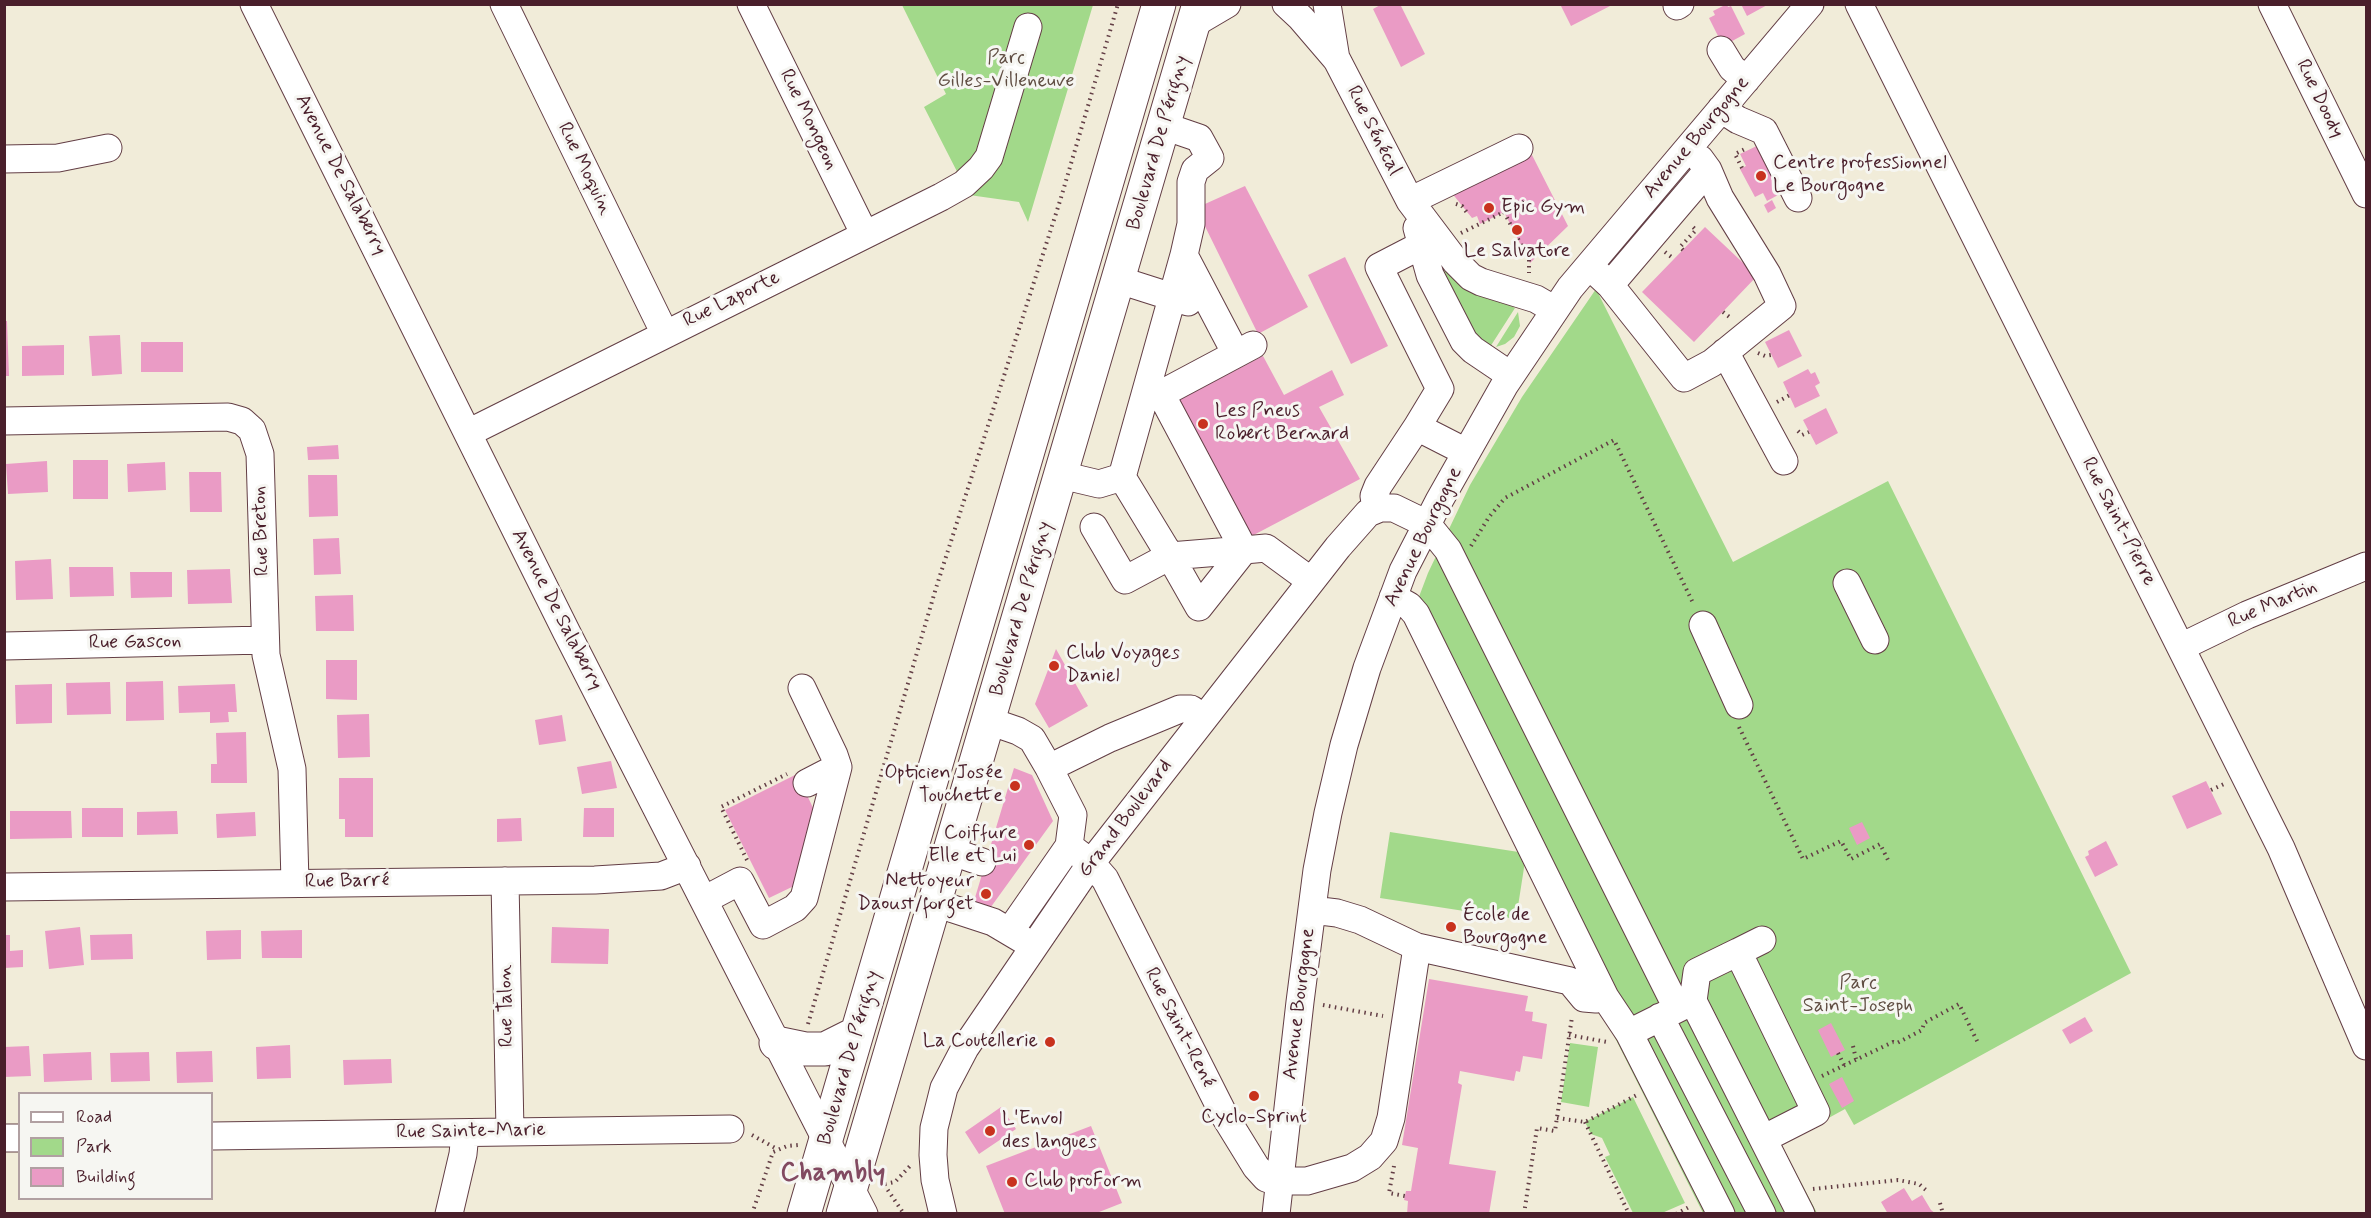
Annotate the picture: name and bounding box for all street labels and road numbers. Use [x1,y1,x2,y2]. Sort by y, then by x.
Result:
street label: Boulevard De Périgny [1123,53,1195,233]
street label: Rue Doody [2290,56,2348,142]
street label: Rue Mongeon [773,66,843,174]
street label: Avenue Bourgogne [1639,72,1755,204]
street label: Rue Sénécal [1340,82,1406,180]
street label: Avenue De Salaberry [289,91,391,259]
street label: Rue Moquin [551,119,617,219]
street label: Rue Laporte [680,266,784,334]
street label: Rue Saint-Pierre [2075,454,2161,590]
street label: Avenue Bourgogne [1380,463,1468,611]
street label: Rue Breton [248,485,276,577]
street label: Boulevard De Périgny [986,519,1058,699]
street label: Avenue De Salaberry [505,526,607,694]
street label: Rue Martin [2225,576,2321,634]
street label: Rue Gascon [88,630,182,656]
street label: Grand Boulevard [1074,755,1178,883]
street label: Rue Barré [305,869,389,895]
street label: Avenue Bourgogne [1279,927,1321,1081]
street label: Rue Talon [494,964,520,1048]
street label: Rue Saint-René [1138,964,1220,1092]
street label: Boulevard De Périgny [814,968,886,1148]
street label: Rue Sainte-Marie [396,1119,546,1145]

